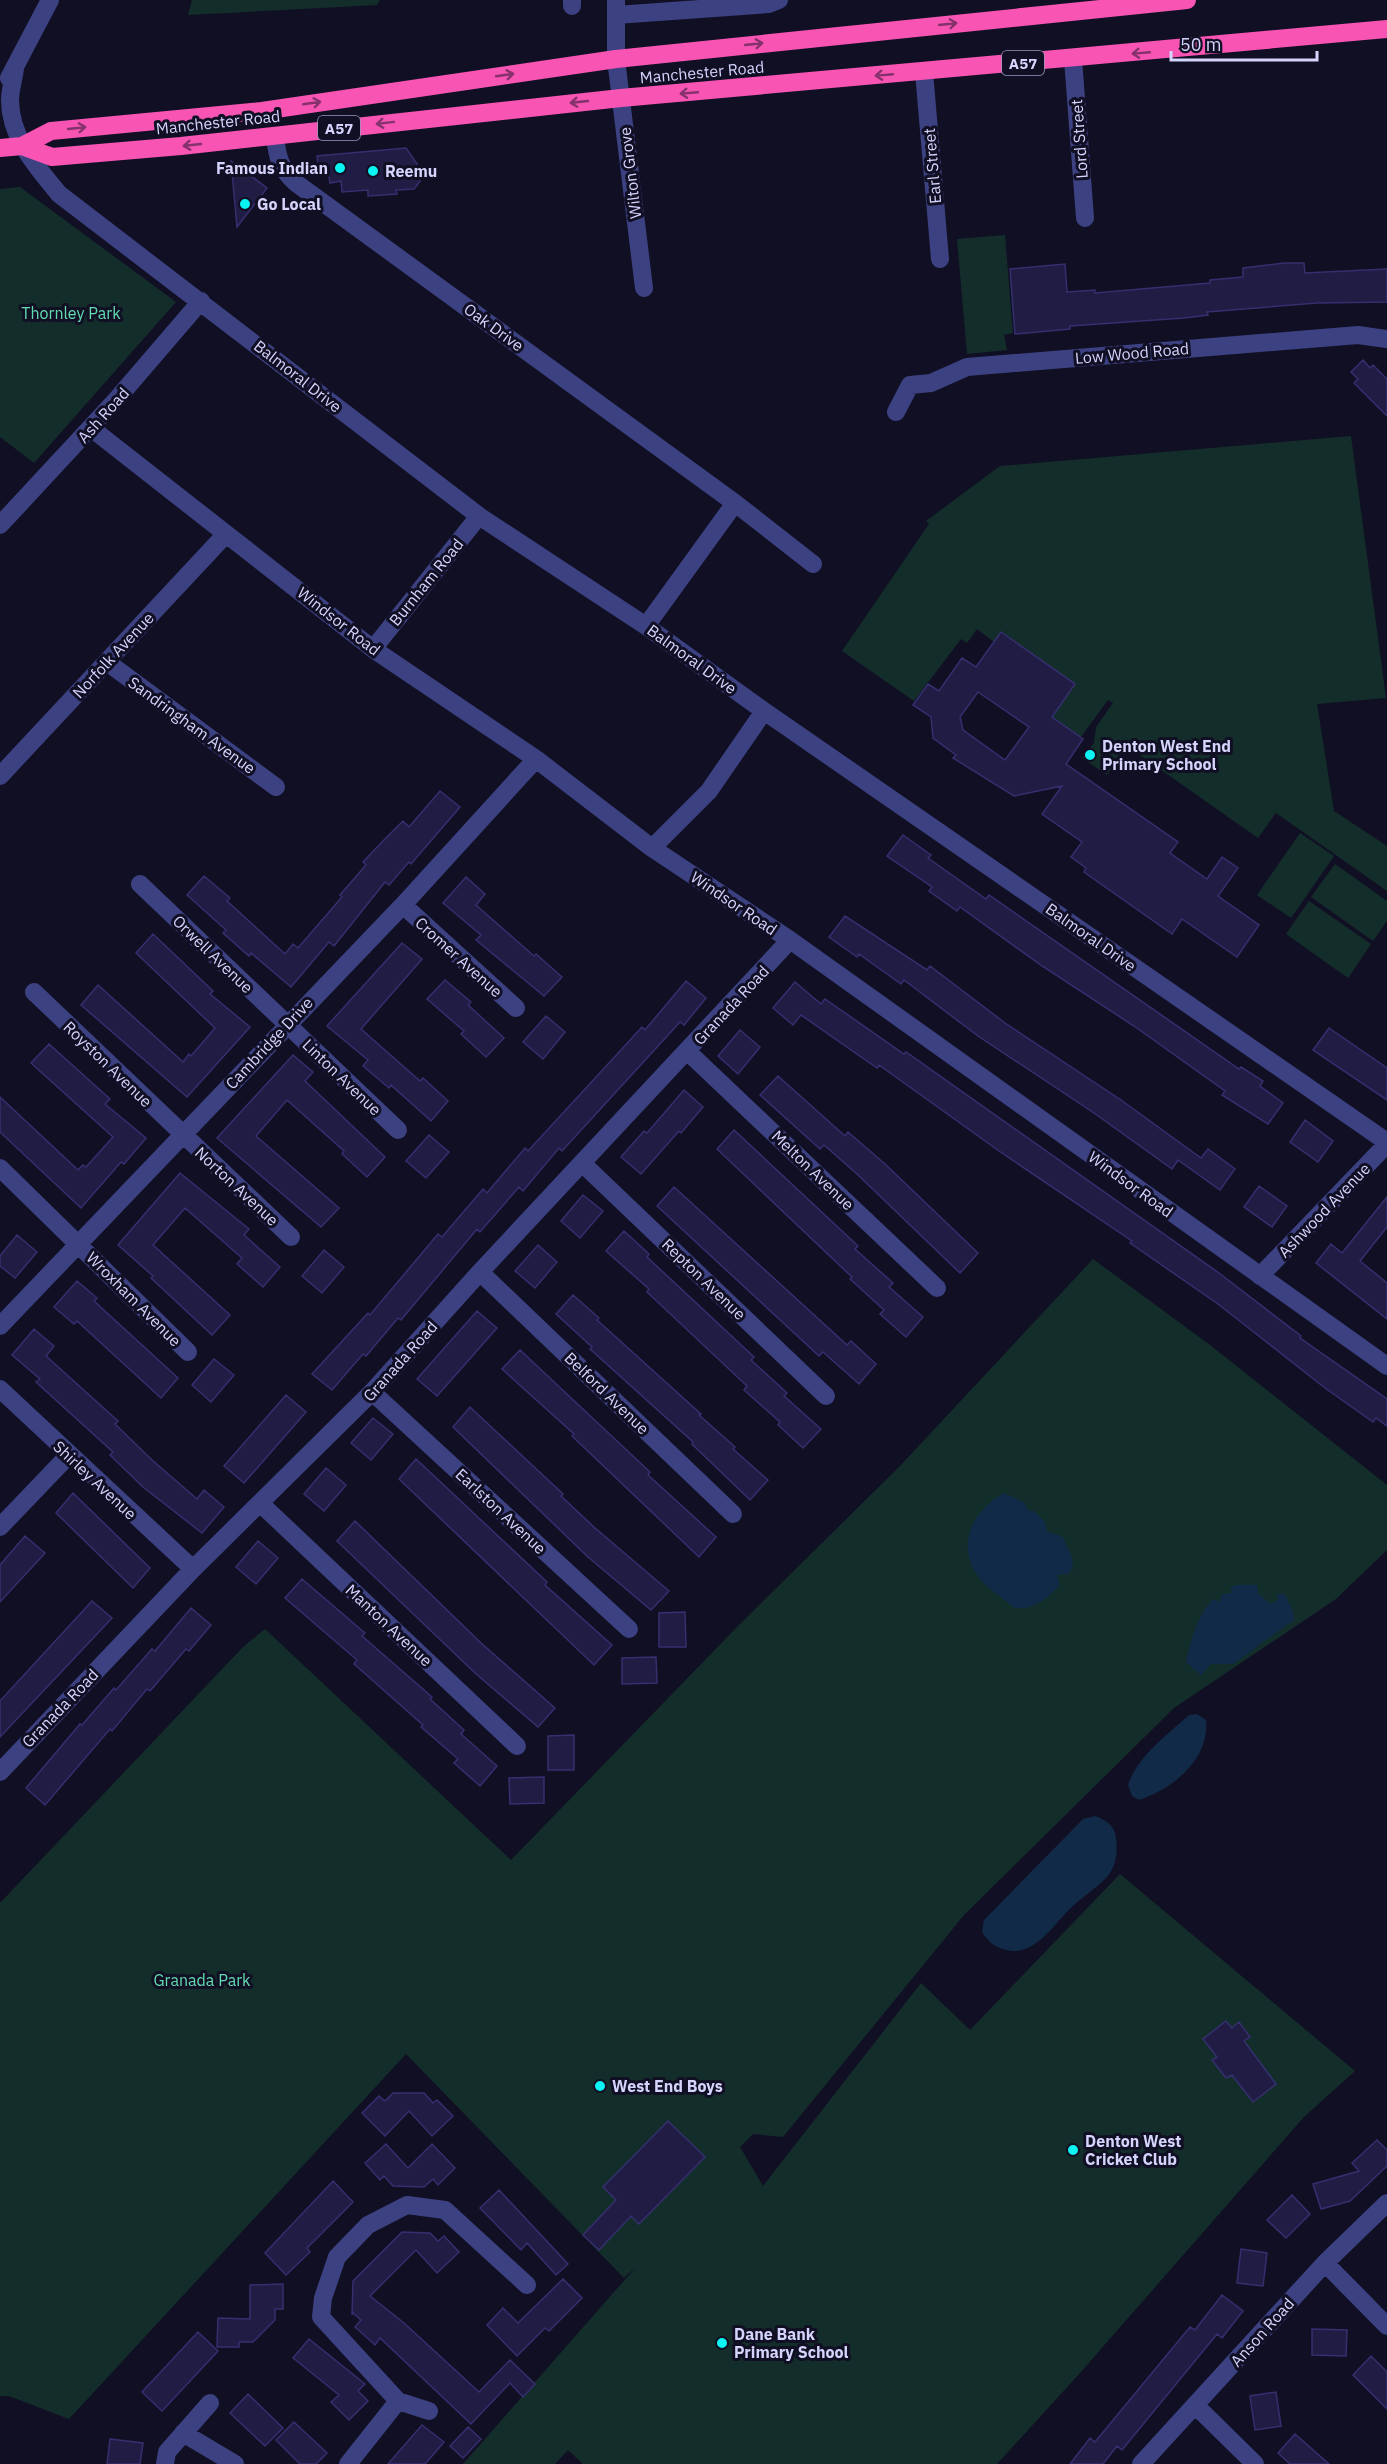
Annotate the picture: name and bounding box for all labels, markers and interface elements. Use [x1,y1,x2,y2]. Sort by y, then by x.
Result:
one-way arrow [937,18,957,29]
scale bar [1171,24,1316,62]
text: 50 m [1180,33,1222,56]
one-way arrow [743,38,763,49]
one-way arrow [1131,48,1151,59]
road number: A57 [1002,51,1044,75]
street label: Manchester Road [639,57,765,87]
one-way arrow [495,69,515,80]
one-way arrow [874,70,894,81]
one-way arrow [680,88,700,99]
one-way arrow [570,97,590,108]
one-way arrow [302,98,322,109]
street label: Lord Street [1066,99,1092,179]
street label: Manchester Road [155,106,281,138]
road number: A57 [318,116,360,140]
one-way arrow [376,117,396,128]
one-way arrow [66,122,86,133]
street label: Wilton Grove [614,126,646,220]
street label: Earl Street [919,127,945,205]
one-way arrow [182,140,202,151]
place label: Famous Indian [216,158,328,178]
marker: Famous Indian [333,161,347,175]
place label: Reemu [385,161,437,181]
marker: Reemu [366,164,380,178]
place label: Go Local [257,194,321,214]
marker: Go Local [238,197,252,211]
street label: Oak Drive [460,299,528,356]
park label: Thornley Park [21,303,121,323]
street label: Balmoral Drive [250,336,346,417]
street label: Low Wood Road [1074,338,1190,368]
street label: Ash Road [73,383,133,447]
street label: Burnham Road [385,534,467,630]
street label: Windsor Road [294,582,384,660]
street label: Norfolk Avenue [68,608,158,702]
street label: Balmoral Drive [643,620,741,698]
street label: Sandringham Avenue [124,672,260,778]
place label: Denton West End Primary School [1102,736,1231,774]
marker: Denton West End Primary School [1083,748,1097,762]
street label: Windsor Road [687,867,781,939]
street label: Balmoral Drive [1042,898,1140,976]
street label: Orwell Avenue [169,911,258,997]
street label: Cromer Avenue [411,913,507,1002]
street label: Granada Road [689,961,773,1049]
street label: Cambridge Drive [221,993,317,1093]
street label: Royston Avenue [60,1017,157,1111]
street label: Linton Avenue [298,1034,386,1120]
street label: Melton Avenue [768,1126,859,1214]
street label: Norton Avenue [191,1142,283,1230]
street label: Windsor Road [1085,1147,1177,1221]
street label: Ashwood Avenue [1274,1158,1374,1261]
street label: Repton Avenue [658,1234,750,1324]
street label: Wroxham Avenue [83,1248,186,1351]
street label: Granada Road [359,1317,441,1405]
street label: Belford Avenue [561,1348,654,1439]
street label: Shirley Avenue [49,1436,141,1524]
street label: Earlston Avenue [452,1464,551,1558]
street label: Manton Avenue [341,1580,437,1670]
street label: Granada Road [18,1665,102,1751]
park label: Granada Park [153,1970,251,1990]
place label: West End Boys [612,2076,723,2096]
marker: West End Boys [593,2079,607,2093]
place label: Denton West Cricket Club [1085,2131,1181,2169]
marker: Denton West Cricket Club [1066,2143,1080,2157]
street label: Anson Road [1226,2293,1298,2371]
place label: Dane Bank Primary School [734,2324,849,2362]
marker: Dane Bank Primary School [715,2336,729,2350]

